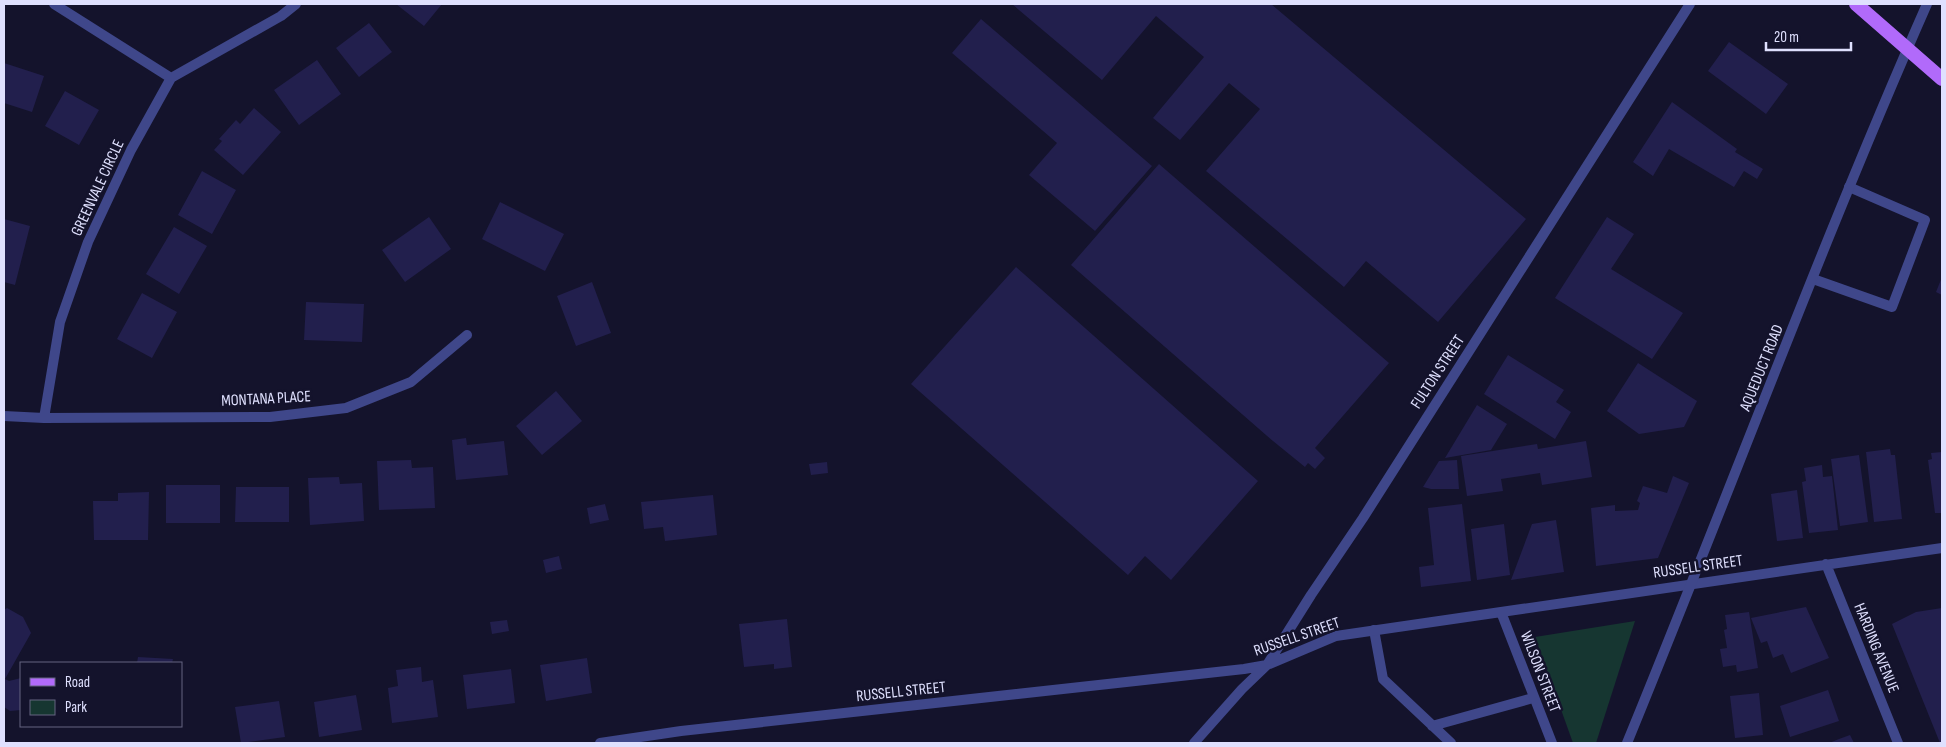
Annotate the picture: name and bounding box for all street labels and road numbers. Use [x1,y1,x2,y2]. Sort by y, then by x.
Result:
street label: GREENVALE CIRCLE [67,137,129,239]
street label: AQUEDUCT ROAD [1736,322,1788,415]
street label: FULTON STREET [1407,331,1469,412]
street label: MONTANA PLACE [221,387,311,411]
street label: RUSSELL STREET [1652,551,1744,583]
street label: HARDING AVENUE [1849,600,1903,696]
street label: RUSSELL STREET [1251,613,1343,661]
street label: WILSON STREET [1516,629,1564,716]
street label: RUSSELL STREET [855,678,947,706]

